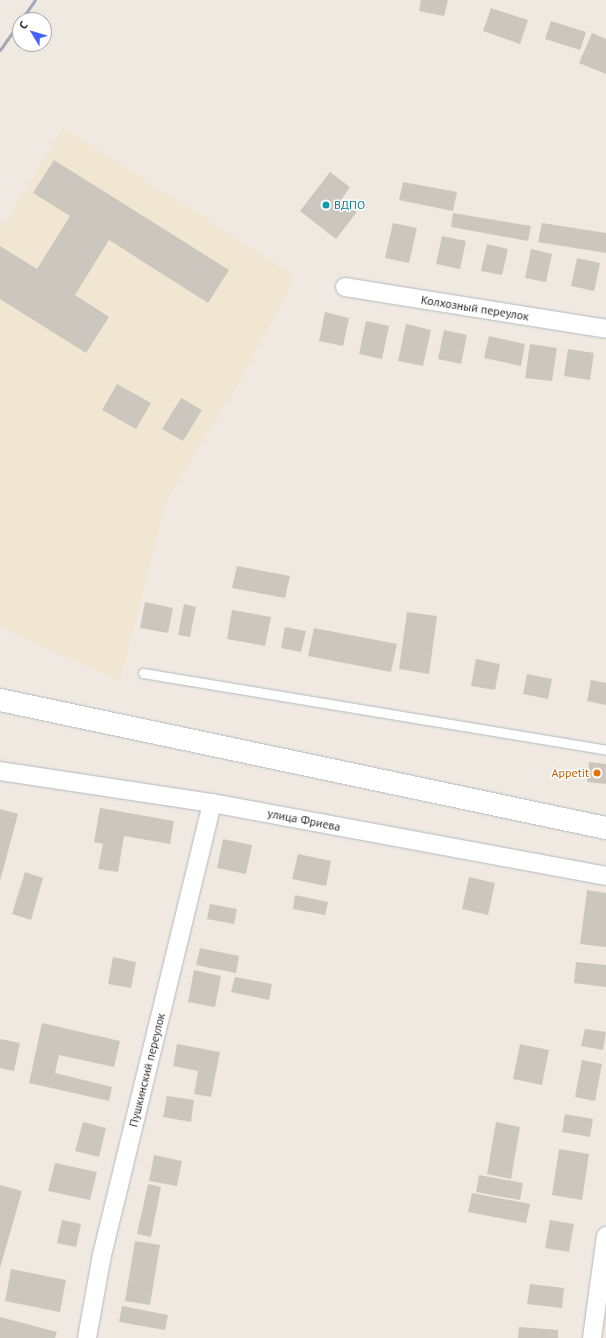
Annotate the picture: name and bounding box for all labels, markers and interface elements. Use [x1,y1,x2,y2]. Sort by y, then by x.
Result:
north arrow [12,12,52,52]
text: С [16,18,31,32]
place label: ВДПО [334,198,365,212]
marker: ВДПО [321,200,331,210]
street label: Колхозный переулок [420,292,530,324]
place label: Appetit [552,766,589,780]
marker: Appetit [592,768,602,778]
street label: улица Фриева [266,806,342,834]
street label: Пушкинский переулок [126,1011,168,1129]

